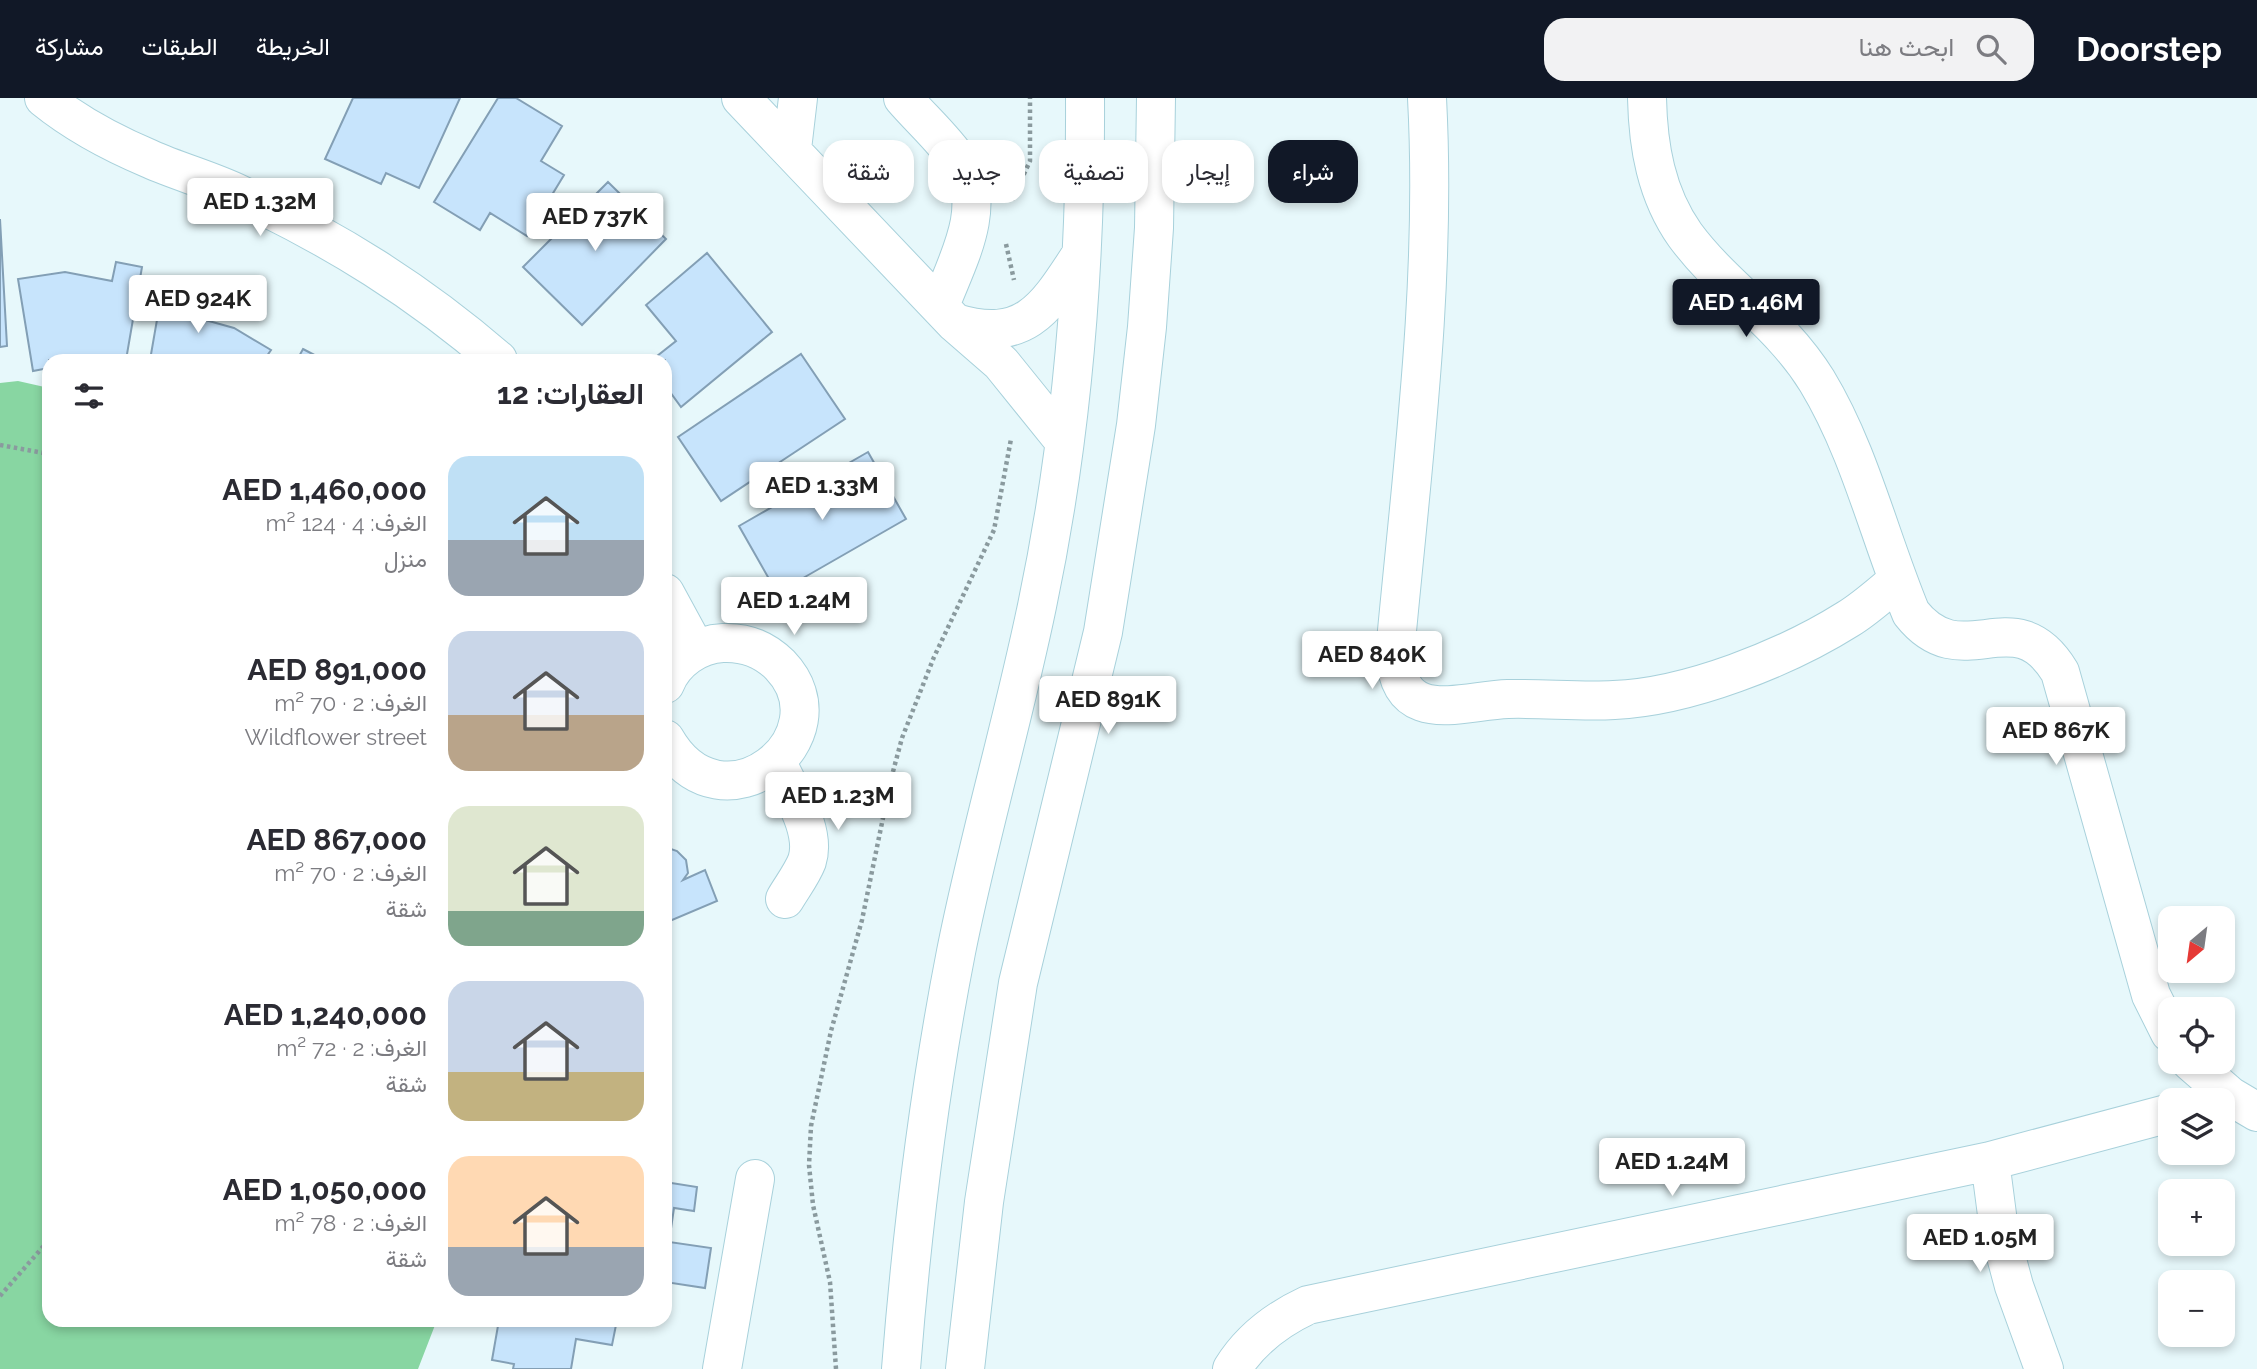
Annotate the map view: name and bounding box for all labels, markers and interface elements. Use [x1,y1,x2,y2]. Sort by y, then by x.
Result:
search box [1544,18,2034,81]
icon: search [1972,30,2010,68]
text: Doorstep [2076,30,2222,69]
text: مشاركة [35,32,103,61]
text: الطبقات [141,32,218,61]
text: الخريطة [256,32,330,61]
text: ابحث هنا [1858,32,1954,62]
chip: شقة [823,140,914,203]
chip: جديد [928,140,1025,203]
chip: تصفية [1039,140,1148,203]
chip: إيجار [1162,140,1254,203]
chip: شراء [1268,140,1358,203]
pin: AED 1.32M [180,178,340,238]
text: AED 1.32M [203,187,317,214]
pin: AED 737K [523,194,667,253]
text: AED 737K [542,202,648,229]
pin: AED 924K [126,275,270,335]
pin: AED 1.46M [1666,280,1826,339]
text: AED 924K [145,284,251,311]
text: AED 1.46M [1689,288,1803,315]
text: العقارات: 12 [497,376,644,411]
icon: filters [70,377,108,415]
pin: AED 1.33M [742,462,902,522]
text: AED 1.33M [765,471,879,498]
text: AED 1,460,000 [222,472,427,507]
icon: home [504,484,588,568]
text: الغرف: 4 · 124 m² [265,509,427,536]
text: منزل [384,545,427,572]
pin: AED 1.24M [714,578,874,637]
text: AED 1.24M [737,586,851,613]
pin: AED 840K [1300,632,1444,691]
text: AED 840K [1318,640,1426,667]
text: AED 891,000 [247,652,427,687]
icon: home [504,659,588,743]
pin: AED 891K [1036,676,1180,736]
text: AED 891K [1055,685,1161,712]
text: الغرف: 2 · 70 m² [274,689,427,716]
pin: AED 867K [1984,708,2128,767]
text: AED 867K [2002,716,2110,743]
text: Wildflower street [244,723,427,750]
pin: AED 1.23M [758,772,918,832]
text: AED 1.23M [781,781,895,808]
text: AED 867,000 [246,822,427,857]
icon: home [504,834,588,918]
text: الغرف: 2 · 70 m² [274,859,427,886]
text: شقة [385,895,427,922]
north arrow [2158,906,2235,984]
map controls [2158,906,2235,1347]
text: AED 1,240,000 [224,997,427,1032]
button: locate [2158,997,2235,1074]
icon: home [504,1009,588,1093]
text: الغرف: 2 · 72 m² [276,1034,427,1061]
text: شقة [385,1070,427,1097]
button: layers [2158,1088,2235,1165]
pin: AED 1.24M [1592,1138,1752,1198]
text: AED 1.24M [1615,1147,1729,1174]
text: AED 1,050,000 [223,1172,427,1207]
button: + [2158,1179,2235,1256]
icon: home [504,1184,588,1268]
text: الغرف: 2 · 78 m² [274,1209,427,1236]
pin: AED 1.05M [1900,1214,2060,1274]
text: AED 1.05M [1923,1223,2037,1250]
text: شقة [385,1245,427,1272]
button: − [2158,1270,2235,1347]

